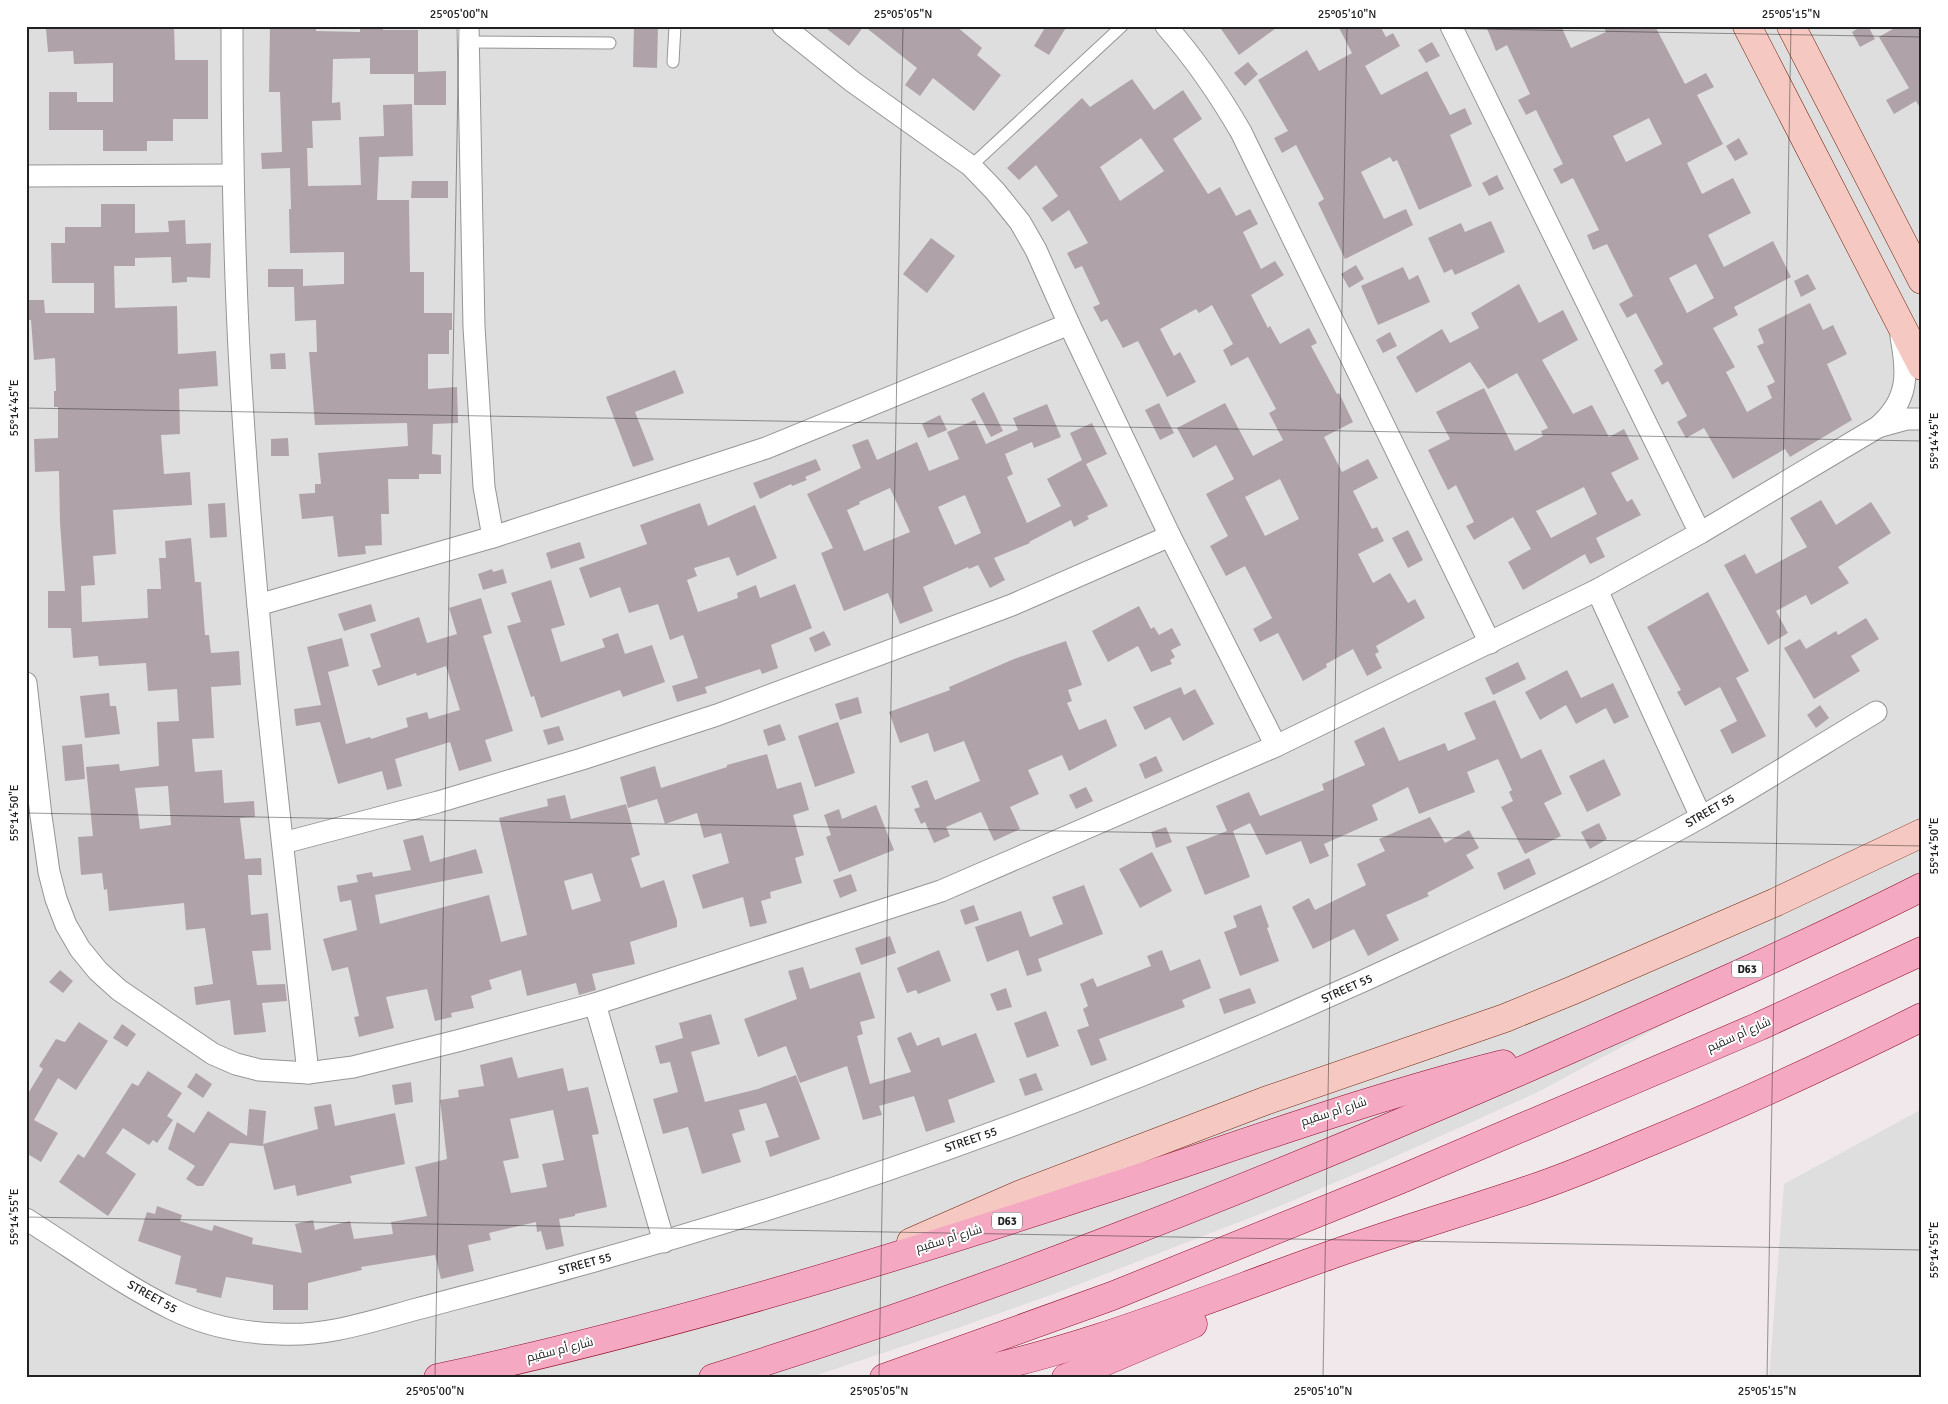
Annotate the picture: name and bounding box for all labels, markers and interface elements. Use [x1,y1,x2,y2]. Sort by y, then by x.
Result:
text: 25°05'00"N [430,7,488,22]
text: 25°05'05"N [874,7,932,22]
text: 25°05'10"N [1318,7,1376,22]
text: 25°05'15"N [1762,7,1820,22]
text: 55°14'45"E [7,379,22,437]
text: 55°14'45"E [1927,412,1942,470]
text: 55°14'50"E [7,784,22,842]
street label: STREET 55 [1683,791,1737,831]
text: 55°14'50"E [1927,817,1942,875]
road number: D63 [1732,961,1762,978]
street label: STREET 55 [1319,971,1375,1007]
street label: شارع أم سقيم [1704,1013,1773,1056]
street label: شارع أم سقيم [1299,1093,1369,1130]
street label: STREET 55 [943,1124,999,1156]
text: 55°14'55"E [7,1188,22,1246]
road number: D63 [992,1212,1022,1230]
street label: شارع أم سقيم [914,1221,984,1256]
text: 55°14'55"E [1927,1221,1942,1279]
street label: STREET 55 [557,1250,613,1278]
street label: STREET 55 [125,1277,179,1317]
street label: شارع أم سقيم [525,1333,595,1366]
text: 25°05'00"N [406,1384,464,1399]
text: 25°05'05"N [850,1384,908,1399]
text: 25°05'10"N [1294,1384,1352,1399]
text: 25°05'15"N [1738,1384,1796,1399]

